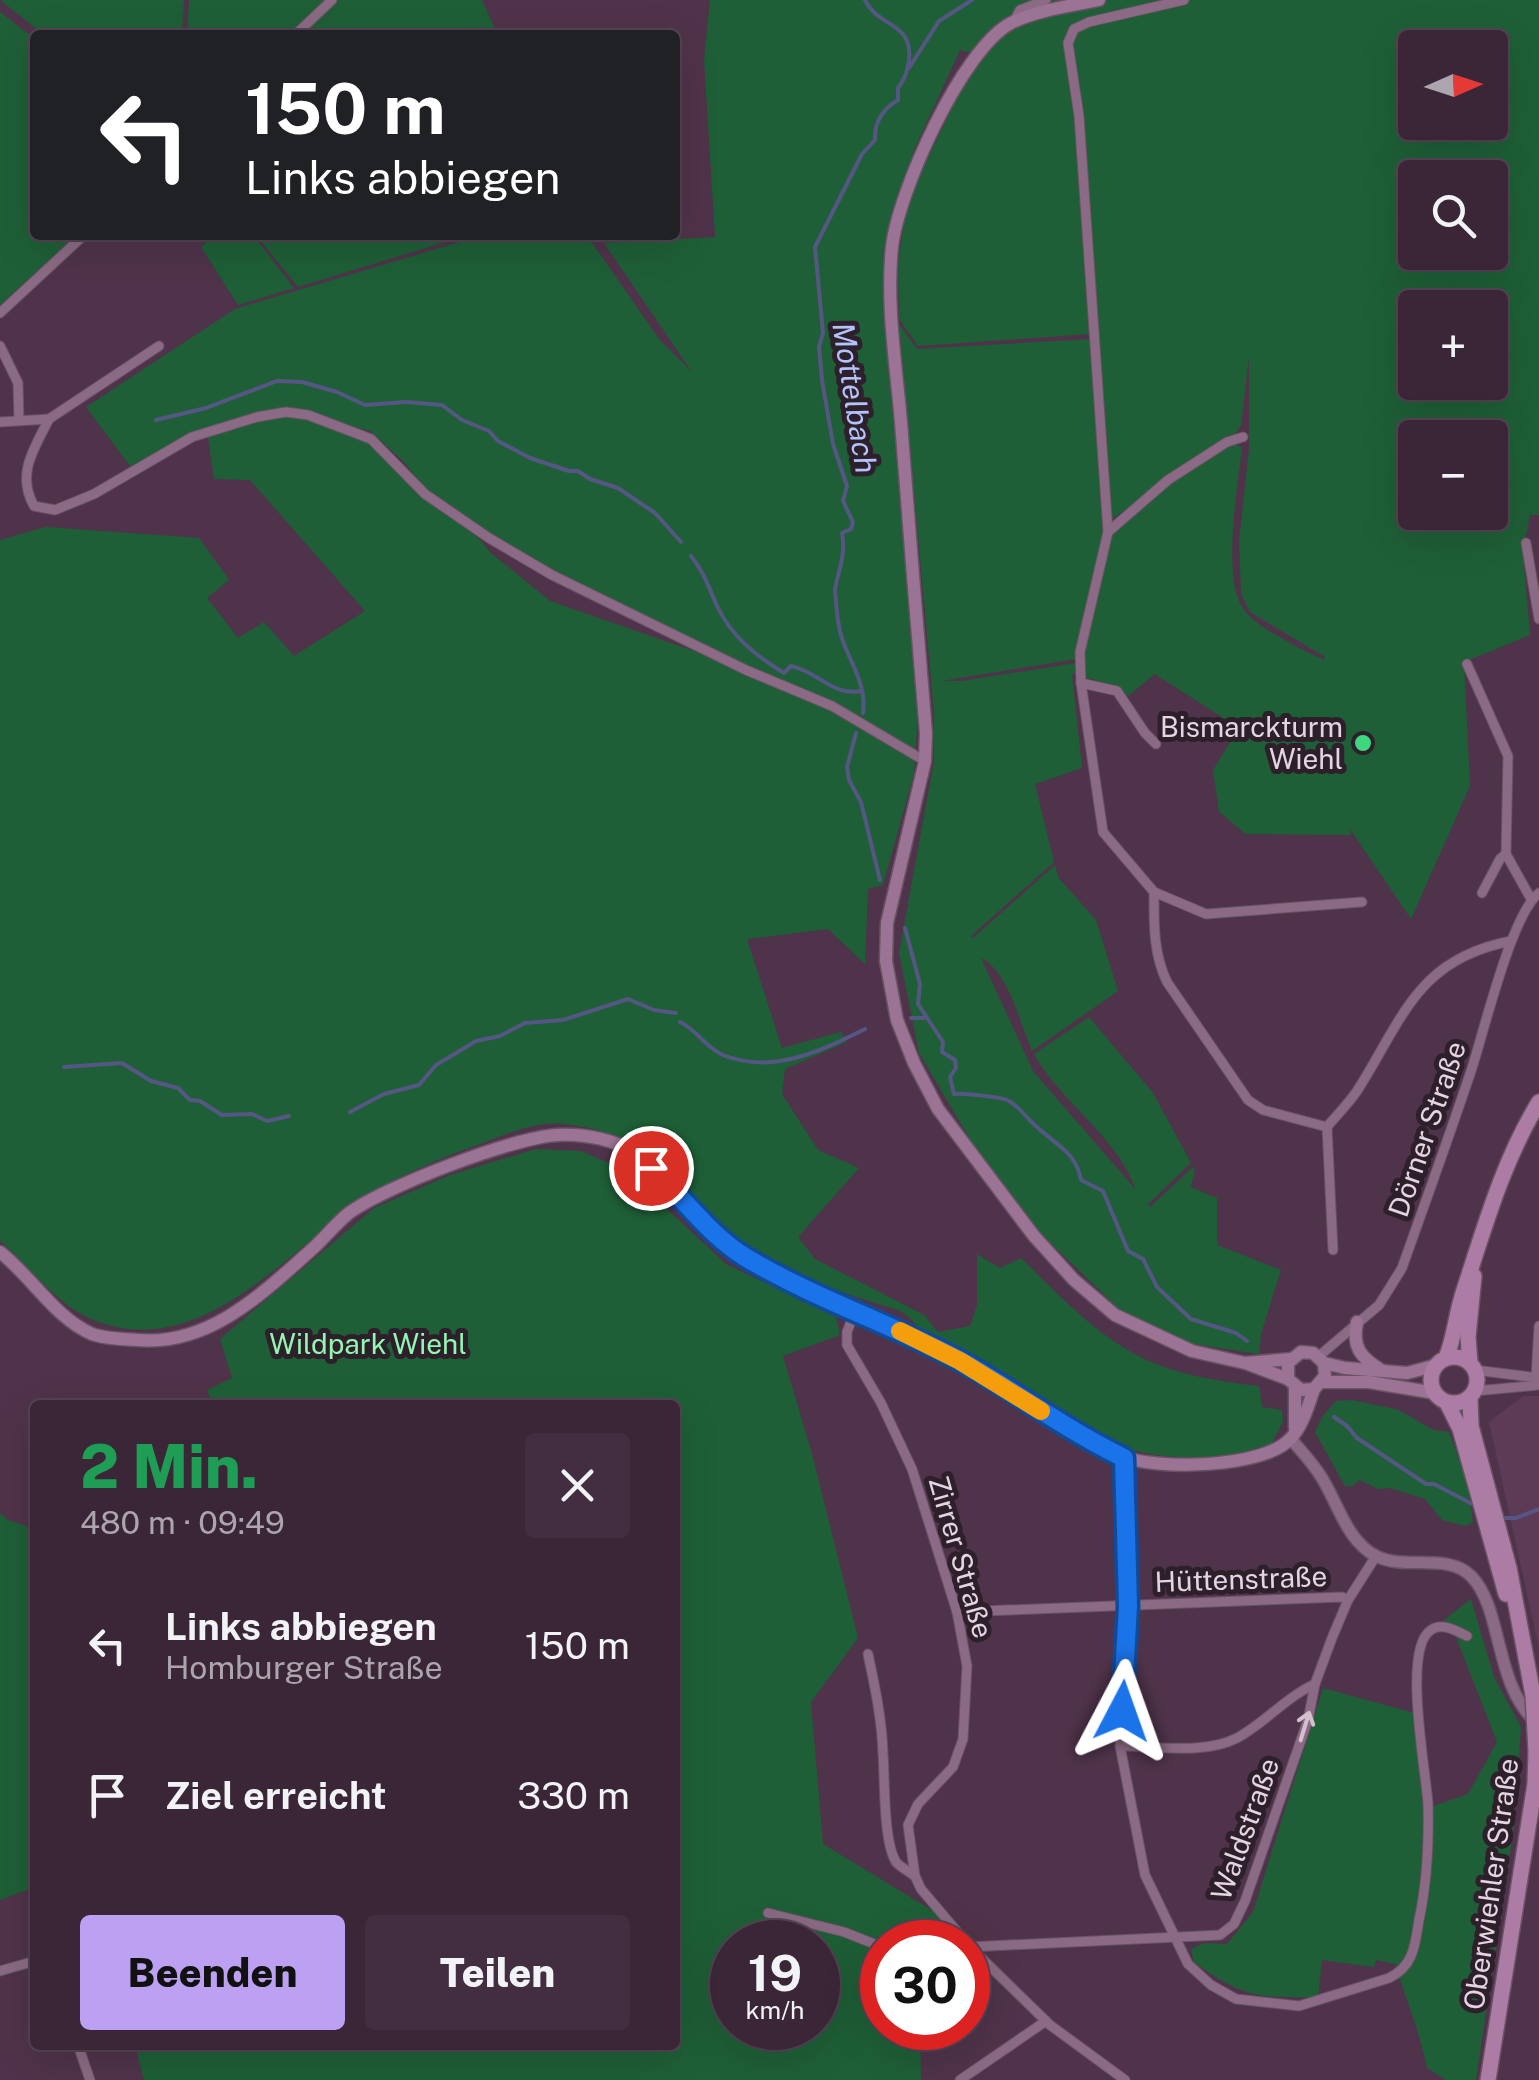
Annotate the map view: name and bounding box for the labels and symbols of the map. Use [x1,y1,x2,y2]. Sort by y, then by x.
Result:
north arrow [1398,30,1508,140]
water label: Mottelbach [825,320,885,476]
place label: Bismarckturm Wiehl [1160,710,1343,775]
marker: Bismarckturm Wiehl [1352,732,1374,754]
street label: Dörner Straße [1381,1037,1472,1221]
pin [609,1126,694,1211]
park label: Wildpark Wiehl [269,1327,467,1360]
street label: Zirrer Straße [923,1472,1000,1642]
street label: Hüttenstraße [1154,1559,1328,1598]
position arrow [1070,1659,1174,1763]
one-way arrow [1297,1711,1315,1742]
street label: Waldstraße [1204,1753,1285,1904]
street label: Oberwiehler Straße [1457,1756,1525,2012]
speed limit sign: 30 [860,1920,990,2050]

